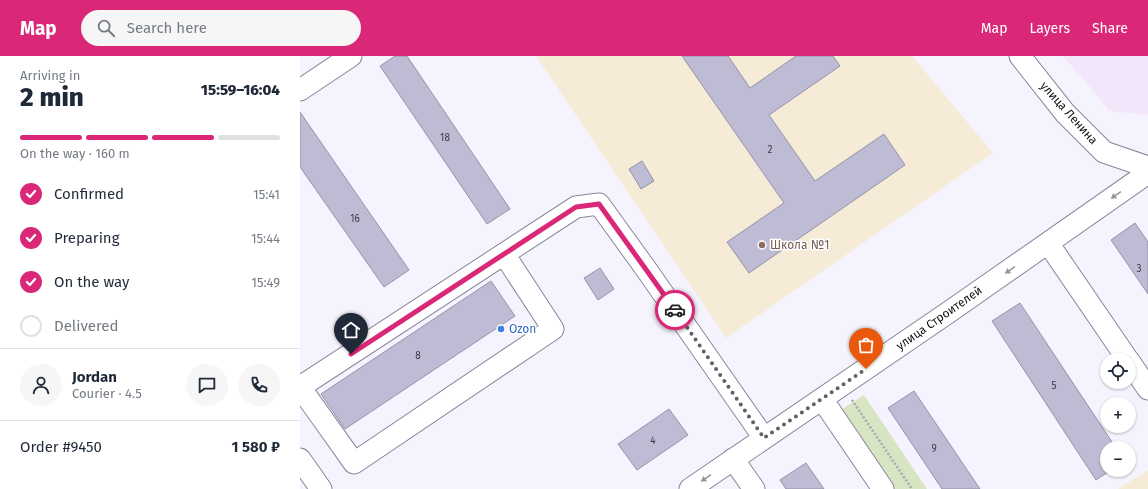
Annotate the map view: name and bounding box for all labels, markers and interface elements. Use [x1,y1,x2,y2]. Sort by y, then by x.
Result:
search box [81,10,361,46]
text: Map [20,17,57,40]
icon: search [95,17,117,39]
text: Search here [127,19,207,37]
text: Map [981,20,1007,37]
text: Layers [1029,20,1070,37]
text: Share [1092,20,1128,37]
text: Arriving in [20,68,80,83]
street label: улица Ленина [1037,79,1101,147]
text: 15:59–16:04 [201,81,280,99]
text: 2 min [20,82,84,113]
house number: 18 [440,132,450,144]
house number: 2 [768,144,773,156]
text: On the way · 160 m [20,146,130,161]
icon: check [20,183,42,205]
text: Confirmed [54,185,124,203]
text: 15:41 [253,187,280,202]
one-way arrow [1111,191,1121,199]
house number: 16 [350,213,360,225]
icon: check [20,227,42,249]
text: Preparing [54,229,119,247]
text: 15:44 [251,231,280,246]
place label: Школа №1 [770,238,829,252]
marker: Школа №1 [757,240,767,250]
house number: 3 [1137,263,1142,275]
one-way arrow [1004,266,1015,274]
icon: check [20,271,42,293]
text: On the way [54,273,129,291]
text: 15:49 [251,275,280,290]
street label: улица Строителей [893,283,985,353]
courier [655,290,695,330]
icon: car [664,299,686,321]
pin [334,313,368,354]
text: Delivered [54,317,118,335]
icon: home [340,319,362,341]
place label: Ozon [509,322,536,336]
marker: Ozon [496,324,506,334]
pin [849,328,883,369]
icon: bag [855,334,877,356]
house number: 8 [415,350,421,362]
map controls [1100,353,1136,477]
button: locate [1100,353,1136,389]
button: person [20,364,62,406]
button: chat [186,364,228,406]
button: phone [238,364,280,406]
text: Jordan [72,368,117,386]
house number: 5 [1051,380,1057,392]
text: Courier · 4.5 [72,386,142,401]
button: + [1100,397,1136,433]
house number: 4 [650,435,656,447]
text: Order #9450 [20,438,102,456]
text: 1 580 ₽ [231,438,280,456]
button: − [1100,441,1136,477]
house number: 9 [931,443,937,455]
one-way arrow [701,474,711,482]

